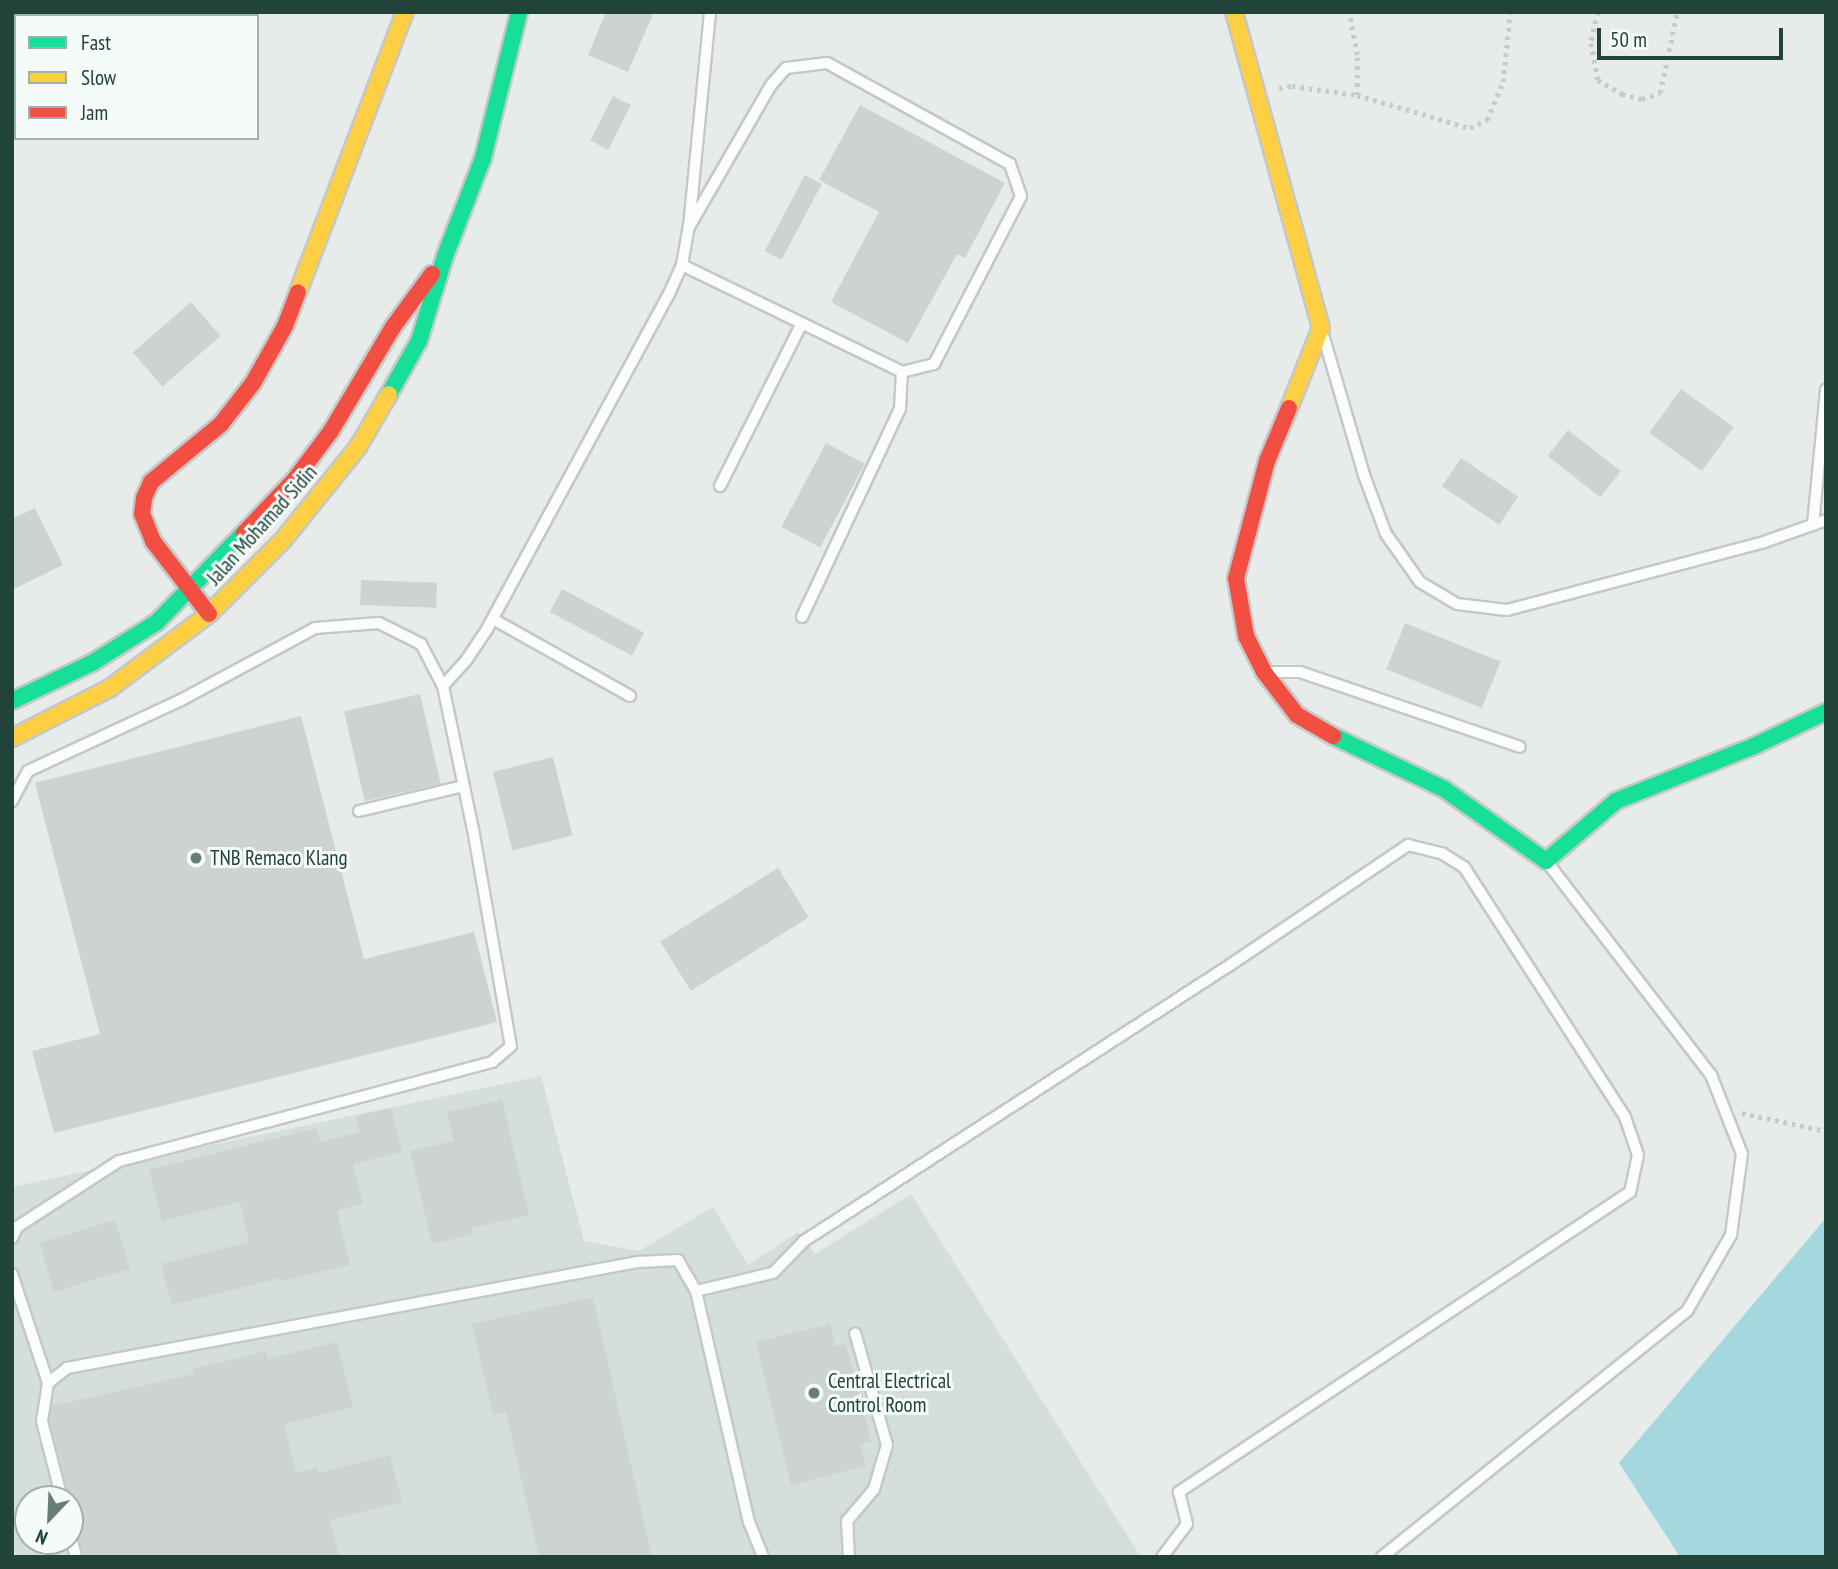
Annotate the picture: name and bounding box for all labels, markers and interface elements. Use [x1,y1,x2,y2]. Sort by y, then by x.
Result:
legend [14,14,259,140]
scale bar [1600,14,1786,58]
text: 50 m [1610,26,1647,53]
text: Fast [81,29,111,56]
text: Slow [81,64,116,91]
text: Jam [81,99,108,126]
street label: Jalan Mohamad Sidin [202,460,322,590]
place label: TNB Remaco Klang [210,845,348,871]
marker: TNB Remaco Klang [188,850,204,866]
place label: Central Electrical Control Room [828,1368,951,1418]
marker: Central Electrical Control Room [806,1385,822,1401]
north arrow [14,1485,84,1555]
text: N [32,1524,51,1551]

